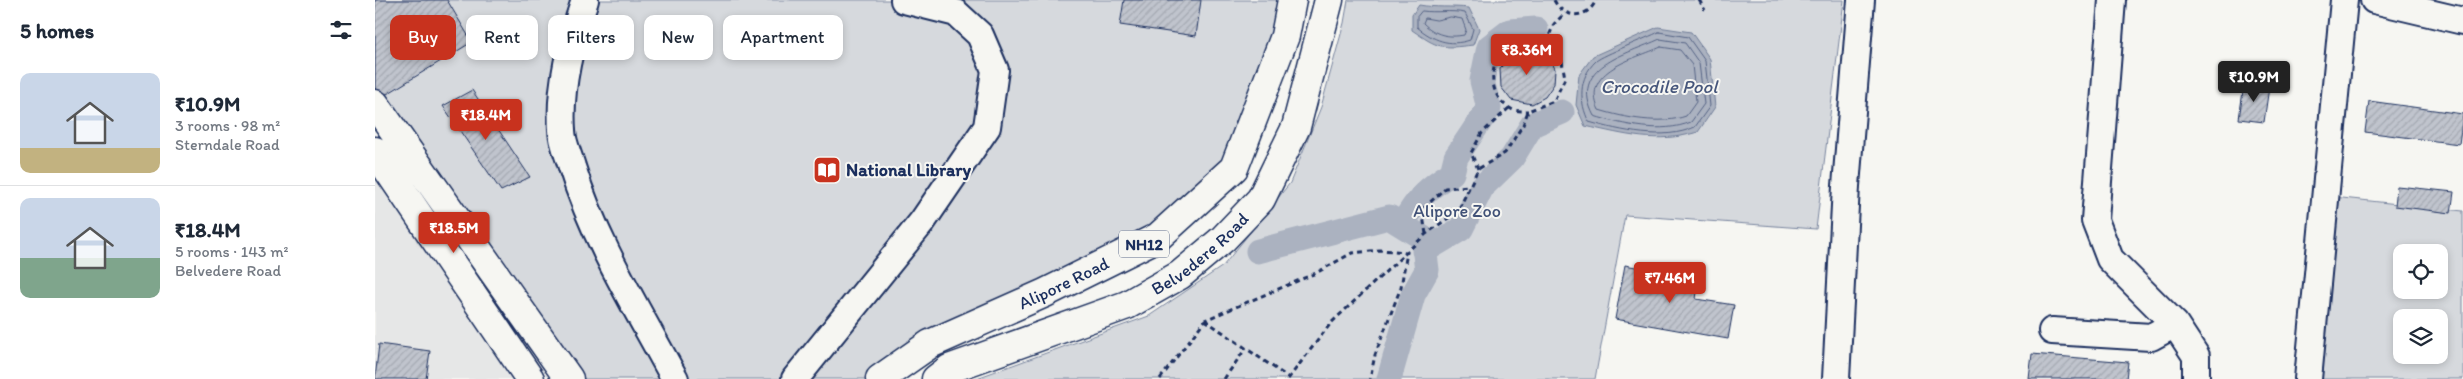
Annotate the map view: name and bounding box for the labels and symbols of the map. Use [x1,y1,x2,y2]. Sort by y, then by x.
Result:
pin: ₹8.36M [1486,34,1568,76]
pin: ₹10.9M [2213,61,2295,103]
water label: Crocodile Pool [1600,75,1719,98]
pin: ₹18.4M [445,98,527,141]
library icon: National Library [812,155,842,185]
place label: National Library [846,159,971,181]
park label: Alipore Zoo [1413,200,1501,222]
street label: Belvedere Road [1147,208,1253,300]
pin: ₹18.5M [413,212,495,254]
road number: NH12 [1119,230,1169,258]
street label: Alipore Road [1015,252,1113,314]
pin: ₹7.46M [1629,262,1711,304]

